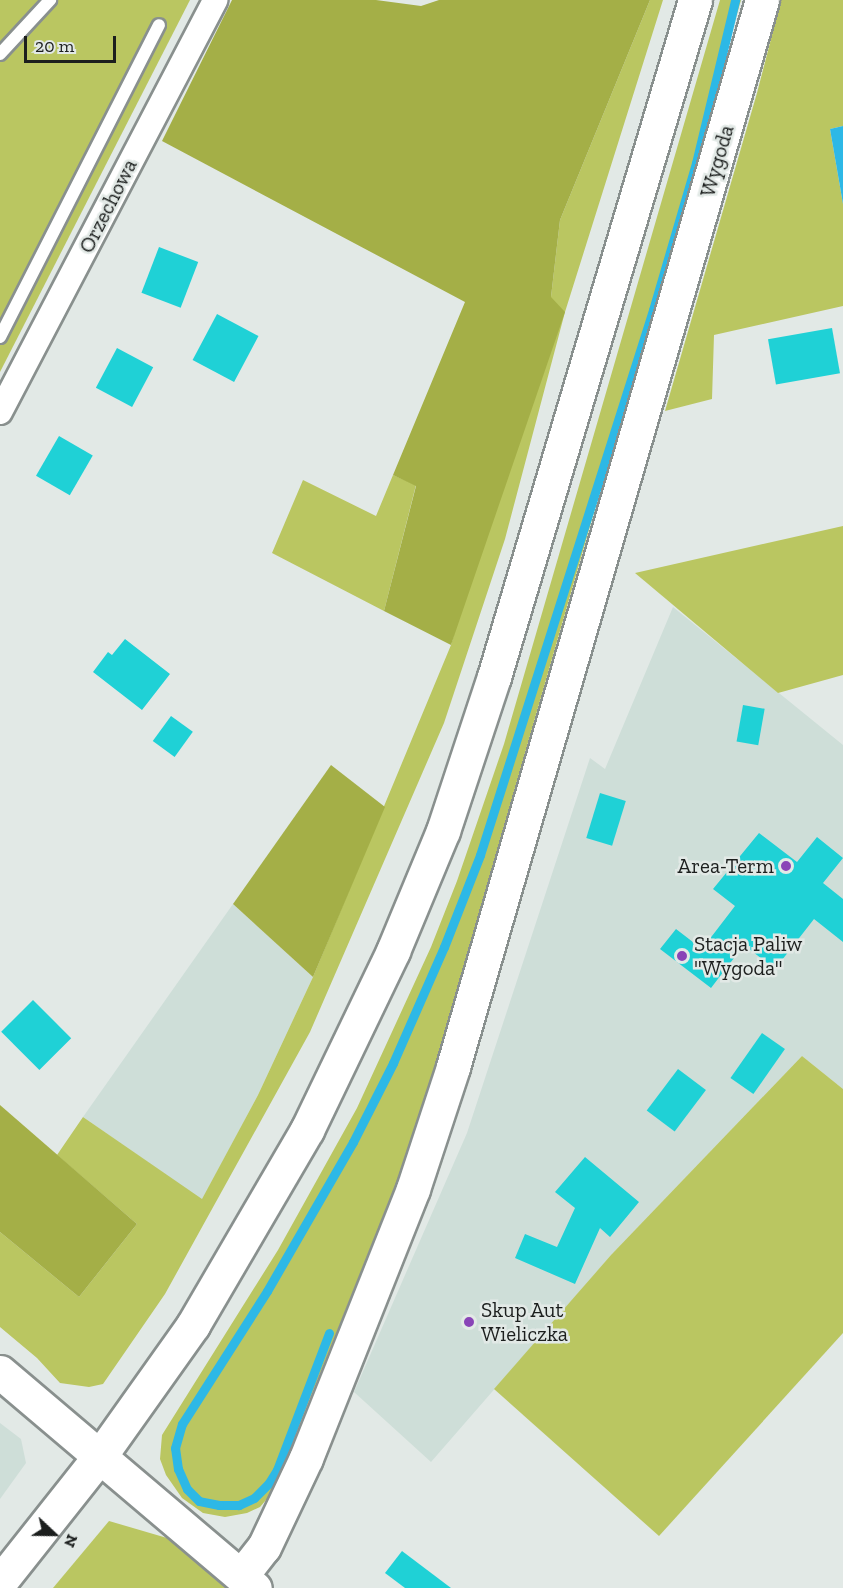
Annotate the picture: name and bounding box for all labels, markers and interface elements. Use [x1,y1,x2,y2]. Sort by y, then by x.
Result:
scale bar [27,24,118,62]
text: 20 m [35,35,74,57]
street label: Wygoda [695,122,739,200]
street label: Orzechowa [74,155,142,257]
place label: Area-Term [678,853,774,879]
marker: Area-Term [779,859,793,873]
place label: Stacja Paliw "Wygoda" [694,931,802,981]
marker: Stacja Paliw "Wygoda" [675,949,689,963]
place label: Skup Aut Wieliczka [481,1297,568,1347]
marker: Skup Aut Wieliczka [462,1315,476,1329]
north arrow [24,1504,84,1564]
text: N [60,1532,82,1550]

